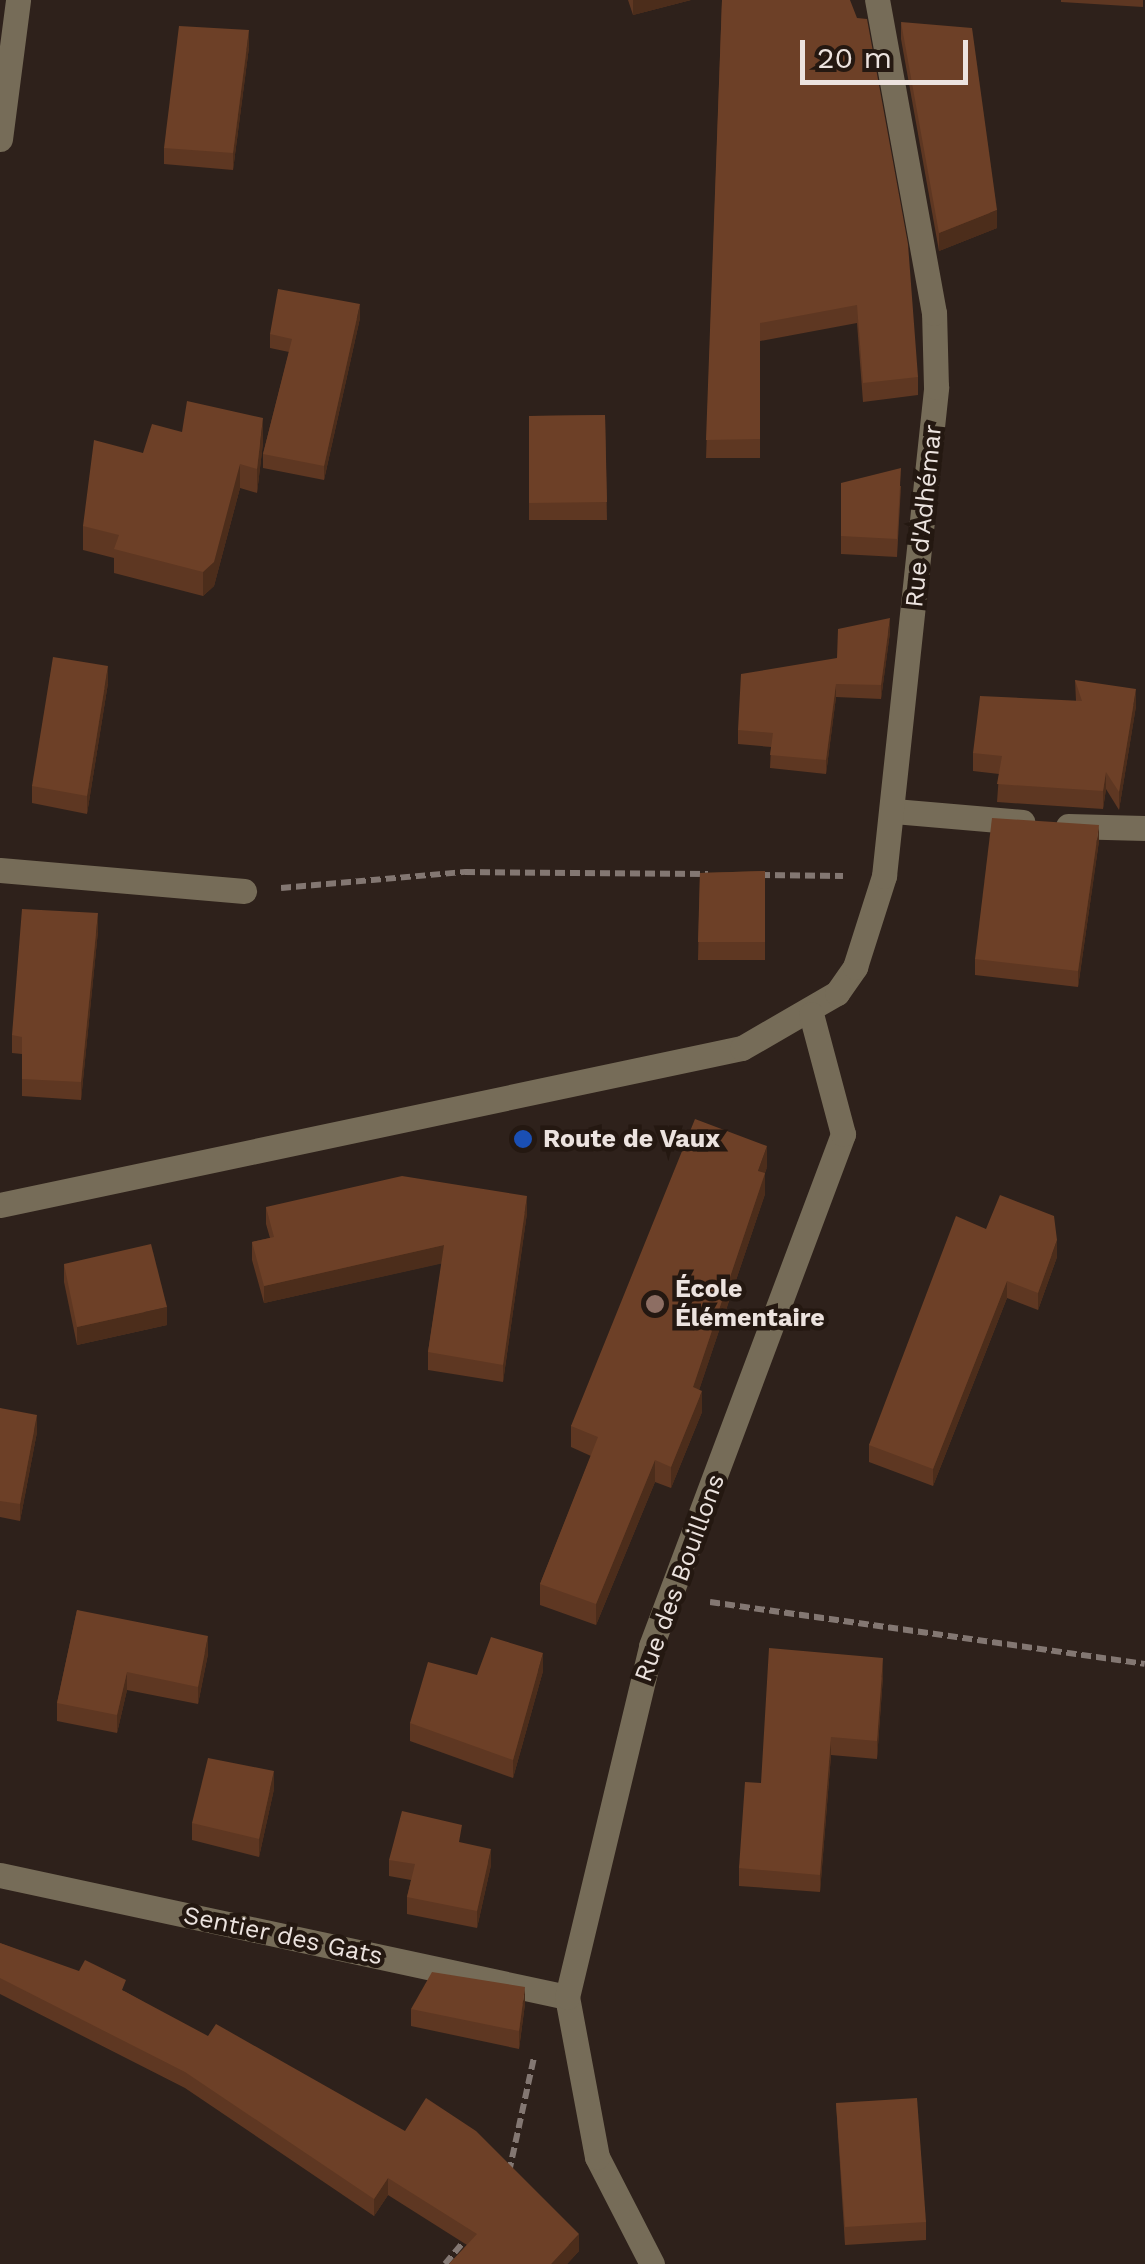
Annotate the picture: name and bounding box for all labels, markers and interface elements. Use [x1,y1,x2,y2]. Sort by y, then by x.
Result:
scale bar [805,20,972,82]
text: 20 m [817,40,892,75]
street label: Rue d'Adhémar [899,423,949,609]
place label: Route de Vaux [543,1124,721,1154]
marker: Route de Vaux [512,1128,534,1150]
place label: École Élémentaire [675,1275,825,1334]
marker: École Élémentaire [644,1293,666,1315]
street label: Rue des Bouillons [628,1470,732,1686]
street label: Sentier des Gats [180,1900,386,1972]

